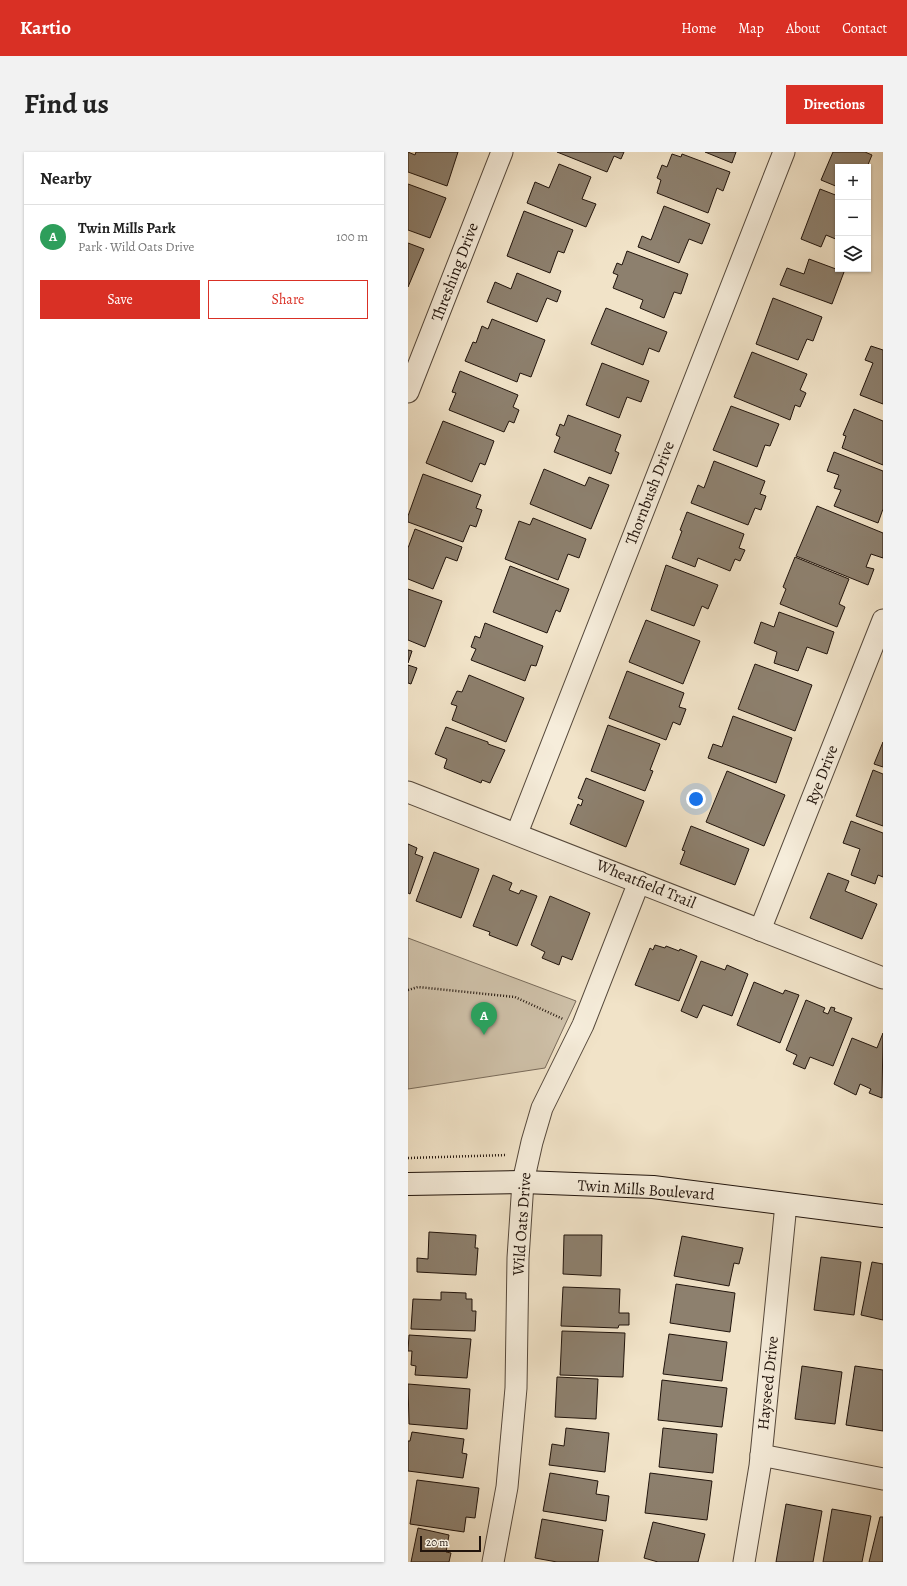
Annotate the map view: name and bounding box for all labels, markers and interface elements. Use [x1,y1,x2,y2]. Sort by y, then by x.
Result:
text: Kartio [20,15,71,41]
text: Home [681,19,716,38]
text: Map [738,19,764,38]
text: About [786,19,820,38]
text: Contact [842,19,887,38]
text: Find us [24,85,109,123]
button: Directions [786,85,883,124]
map controls [835,164,871,272]
button: + [835,164,871,200]
text: Nearby [40,167,91,190]
button: − [835,200,871,236]
text: Twin Mills Park [78,218,176,238]
street label: Threshing Drive [426,219,484,325]
text: A [49,228,57,245]
text: 100 m [336,228,368,245]
button: layers [835,236,871,272]
text: Park · Wild Oats Drive [78,238,194,255]
button: Save [40,280,200,319]
button: Share [208,280,368,319]
street label: Thornbush Drive [620,438,680,548]
street label: Rye Drive [801,742,843,808]
your location [686,789,706,809]
street label: Wheatfield Trail [592,854,699,914]
pin: A [471,1002,497,1035]
street label: Wild Oats Drive [507,1171,537,1278]
street label: Twin Mills Boulevard [577,1174,715,1206]
street label: Hayseed Drive [752,1335,784,1431]
scale bar [420,1534,481,1553]
text: 20 m [426,1535,448,1550]

